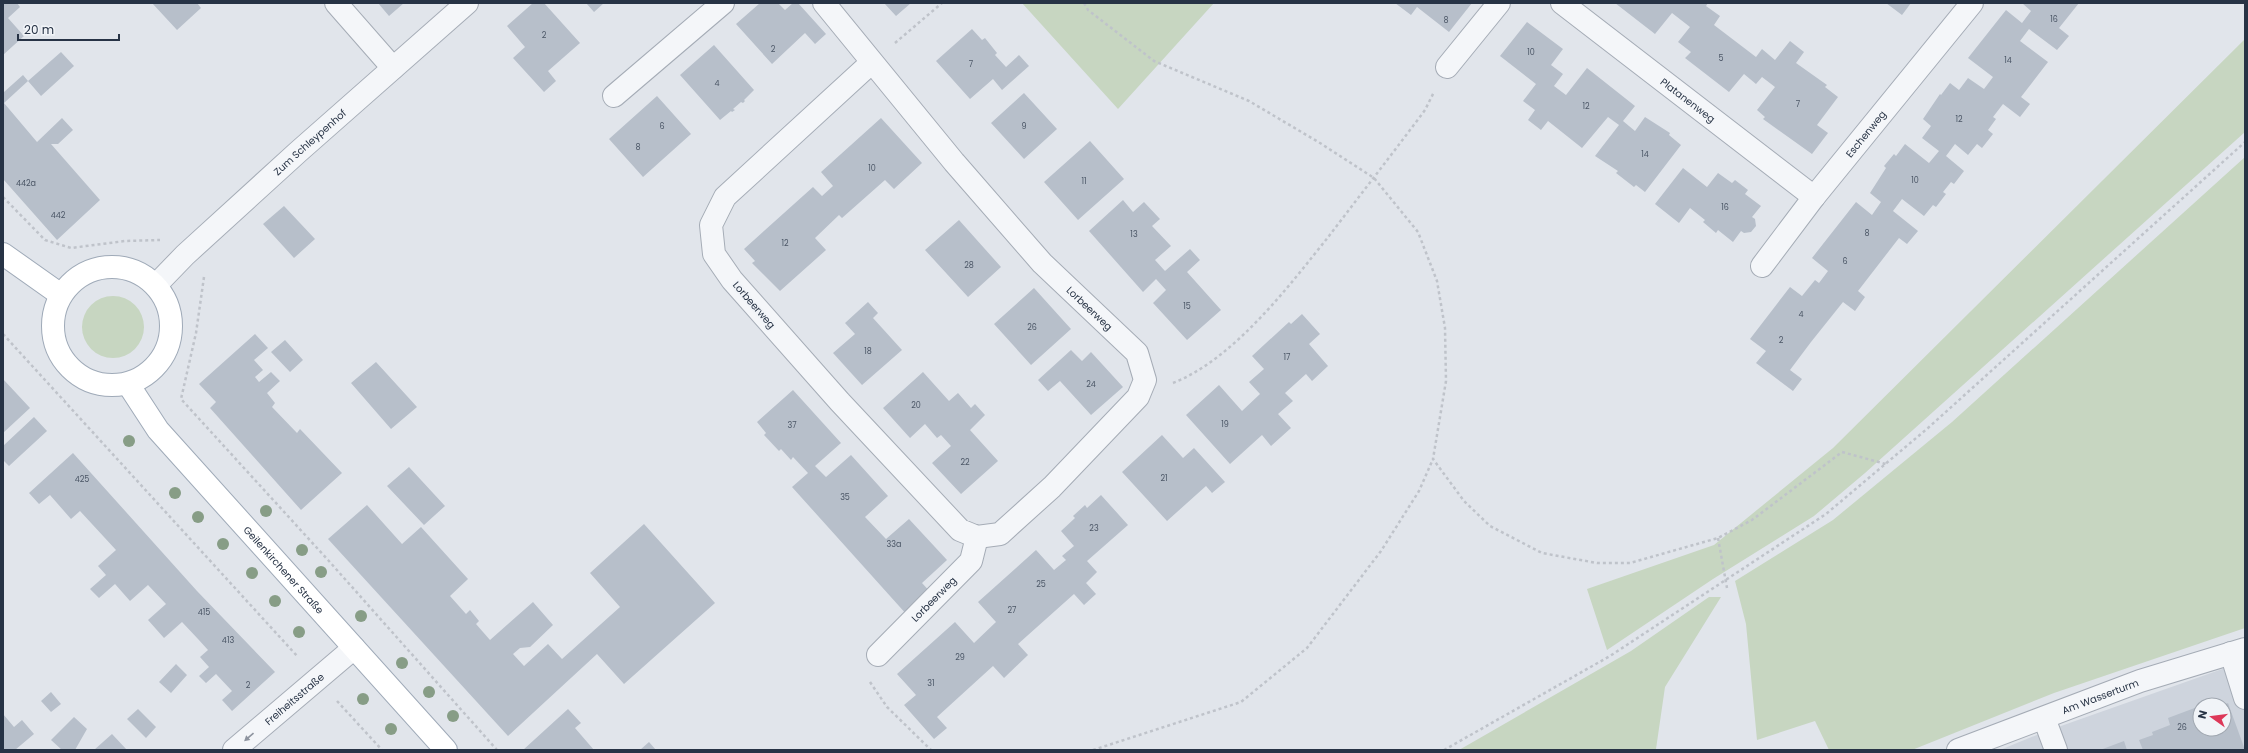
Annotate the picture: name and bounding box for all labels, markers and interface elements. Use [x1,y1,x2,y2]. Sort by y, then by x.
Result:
house number: 16 [2050,14,2058,25]
house number: 8 [1443,15,1449,26]
scale bar [18,16,119,42]
text: 20 m [24,21,54,38]
house number: 2 [542,30,547,41]
house number: 2 [771,44,776,55]
house number: 10 [1527,47,1535,58]
house number: 5 [1718,53,1724,64]
house number: 14 [2004,55,2012,66]
house number: 7 [969,59,974,70]
street label: Platanenweg [1657,74,1719,126]
house number: 4 [714,78,720,89]
house number: 7 [1796,99,1801,110]
house number: 12 [1582,101,1590,112]
street label: Zum Schleypenhof [270,105,349,178]
street label: Eschenweg [1842,107,1889,160]
house number: 12 [1955,114,1963,125]
house number: 6 [659,121,665,132]
house number: 9 [1021,121,1027,132]
house number: 8 [635,142,641,153]
house number: 14 [1641,149,1649,160]
house number: 10 [868,163,876,174]
house number: 10 [1911,175,1919,186]
house number: 11 [1081,176,1087,187]
house number: 442a [16,178,36,189]
house number: 16 [1721,202,1729,213]
house number: 442 [51,210,66,221]
house number: 8 [1864,228,1870,239]
house number: 13 [1130,229,1138,240]
house number: 12 [781,238,789,249]
house number: 6 [1842,256,1848,267]
house number: 28 [964,260,974,271]
street label: Lorbeerweg [729,278,779,332]
street label: Lorbeerweg [1063,283,1116,334]
house number: 15 [1183,301,1191,312]
house number: 4 [1798,309,1804,320]
house number: 26 [1027,322,1037,333]
house number: 2 [1779,335,1784,346]
house number: 18 [864,346,872,357]
house number: 17 [1284,352,1291,363]
house number: 24 [1086,379,1096,390]
house number: 20 [911,400,921,411]
house number: 19 [1221,419,1229,430]
house number: 37 [787,420,797,431]
house number: 22 [960,457,970,468]
house number: 21 [1160,473,1168,484]
house number: 425 [75,474,89,485]
house number: 35 [840,492,850,503]
street label: Geilenkirchener Straße [240,523,327,617]
house number: 23 [1089,523,1099,534]
house number: 33a [887,539,901,550]
street label: Lorbeerweg [908,573,959,625]
house number: 25 [1036,579,1046,590]
house number: 27 [1008,605,1017,616]
house number: 415 [198,607,210,618]
house number: 413 [222,635,234,646]
house number: 29 [955,652,965,663]
street label: Freiheitsstraße [261,669,327,728]
street label: Am Wasserturm [2060,675,2141,717]
house number: 31 [927,678,935,689]
house number: 2 [246,680,251,691]
north arrow [2192,697,2232,737]
text: N [2194,709,2211,721]
house number: 26 [2177,722,2187,733]
one-way arrow [244,732,254,741]

